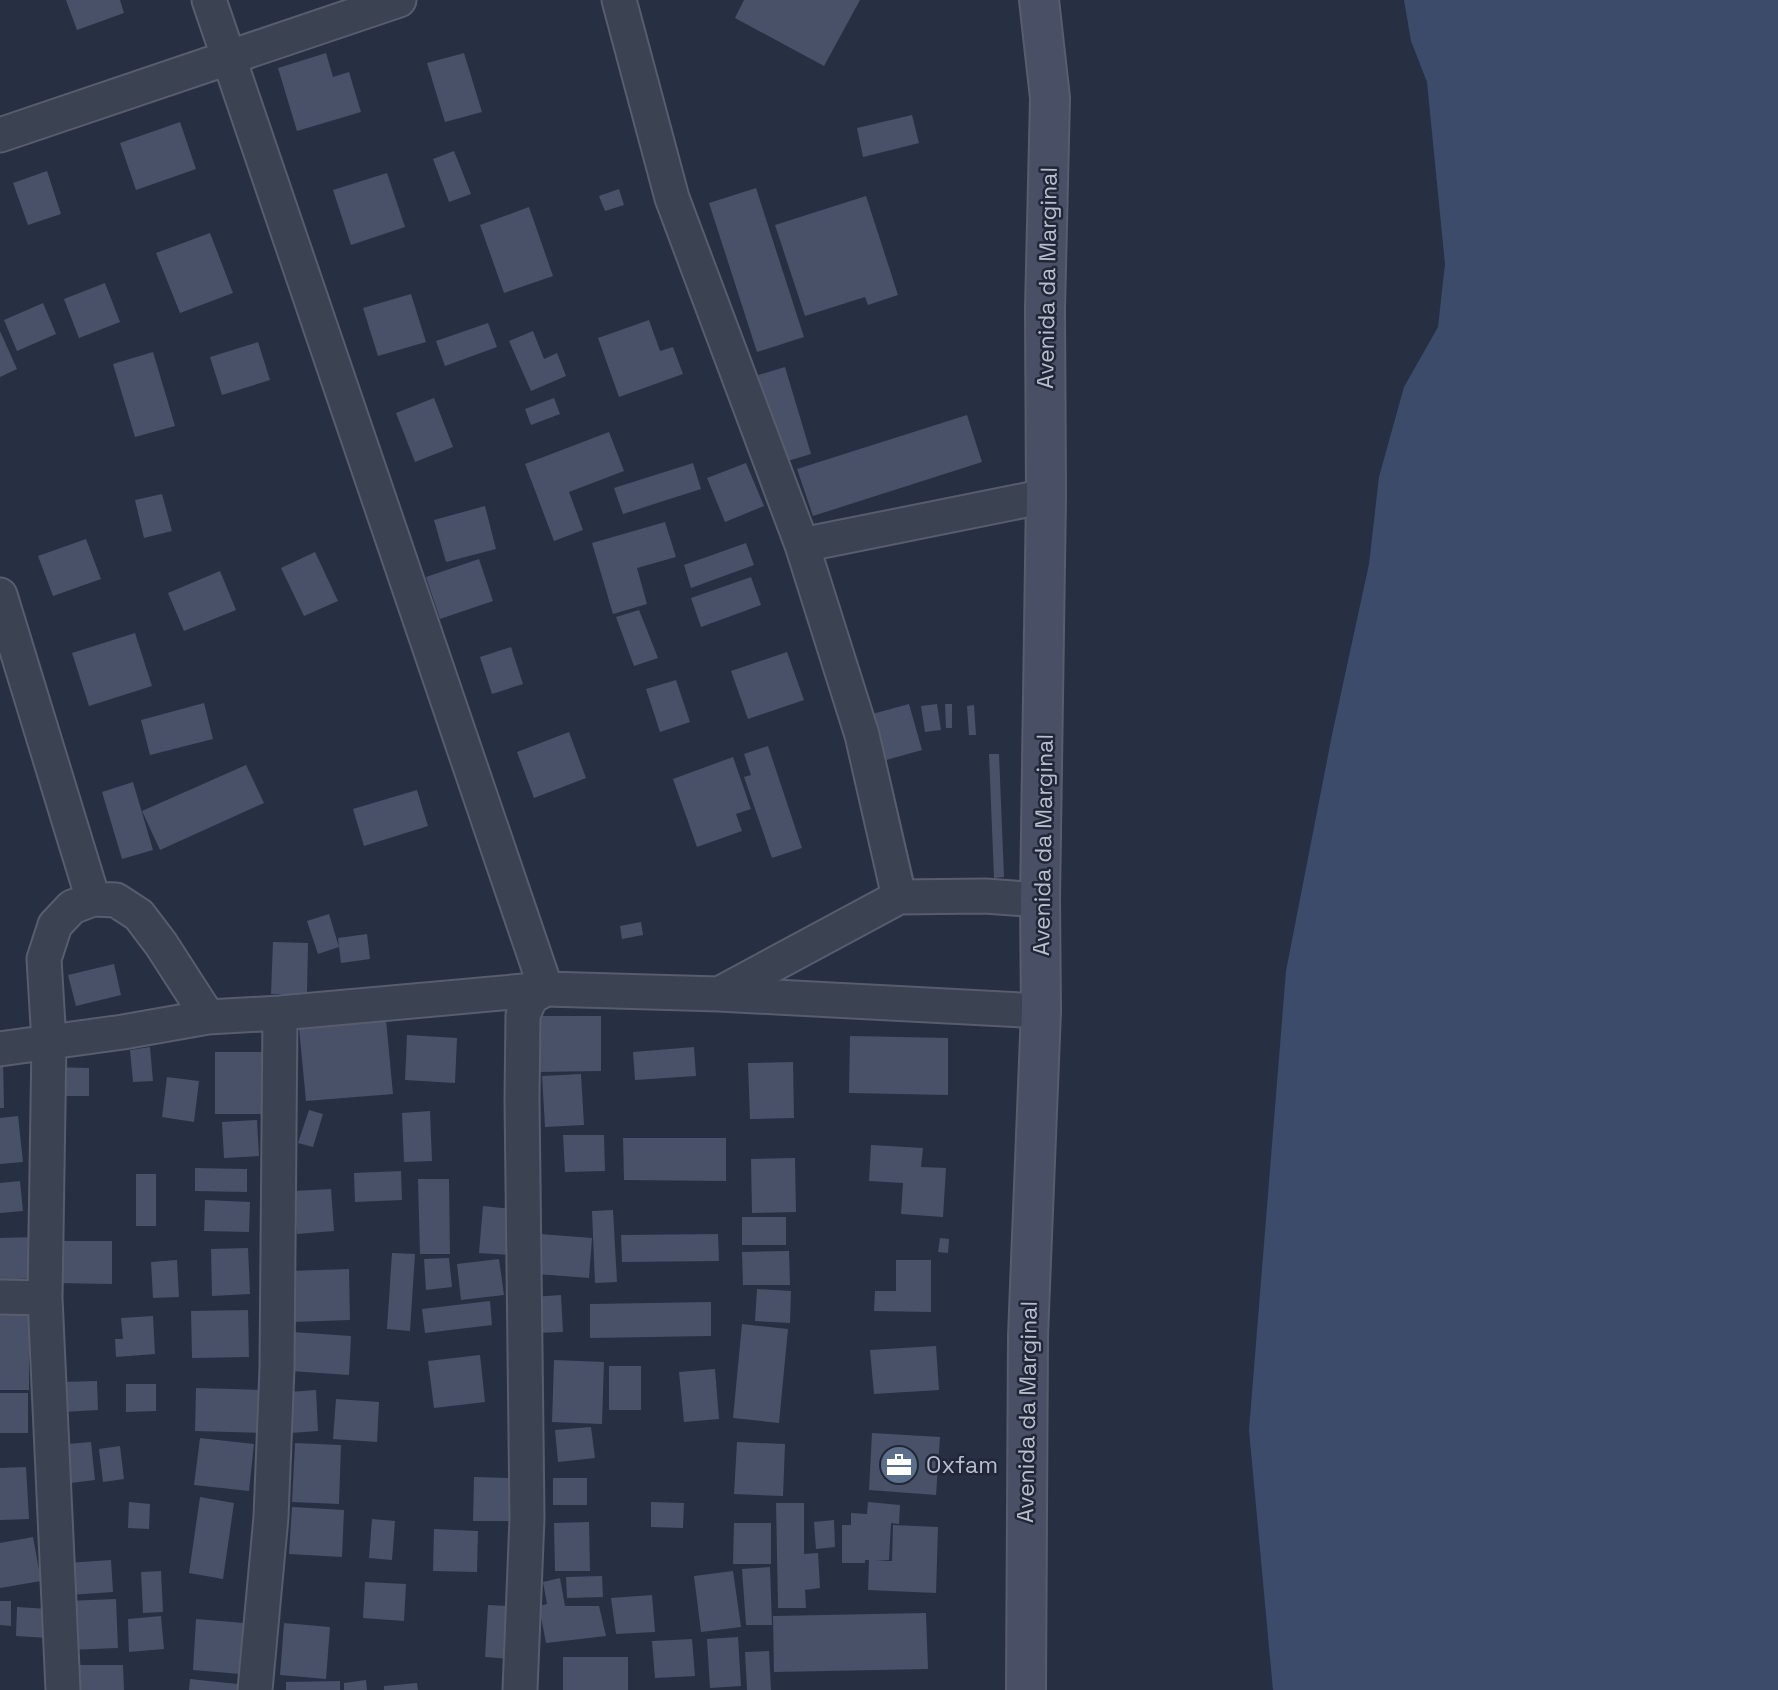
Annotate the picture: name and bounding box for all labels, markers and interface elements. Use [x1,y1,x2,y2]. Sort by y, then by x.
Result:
street label: Avenida da Marginal [1030,167,1064,389]
street label: Avenida da Marginal [1026,734,1060,956]
street label: Avenida da Marginal [1010,1301,1044,1523]
office icon: Oxfam [878,1444,920,1486]
place label: Oxfam [926,1450,998,1480]

